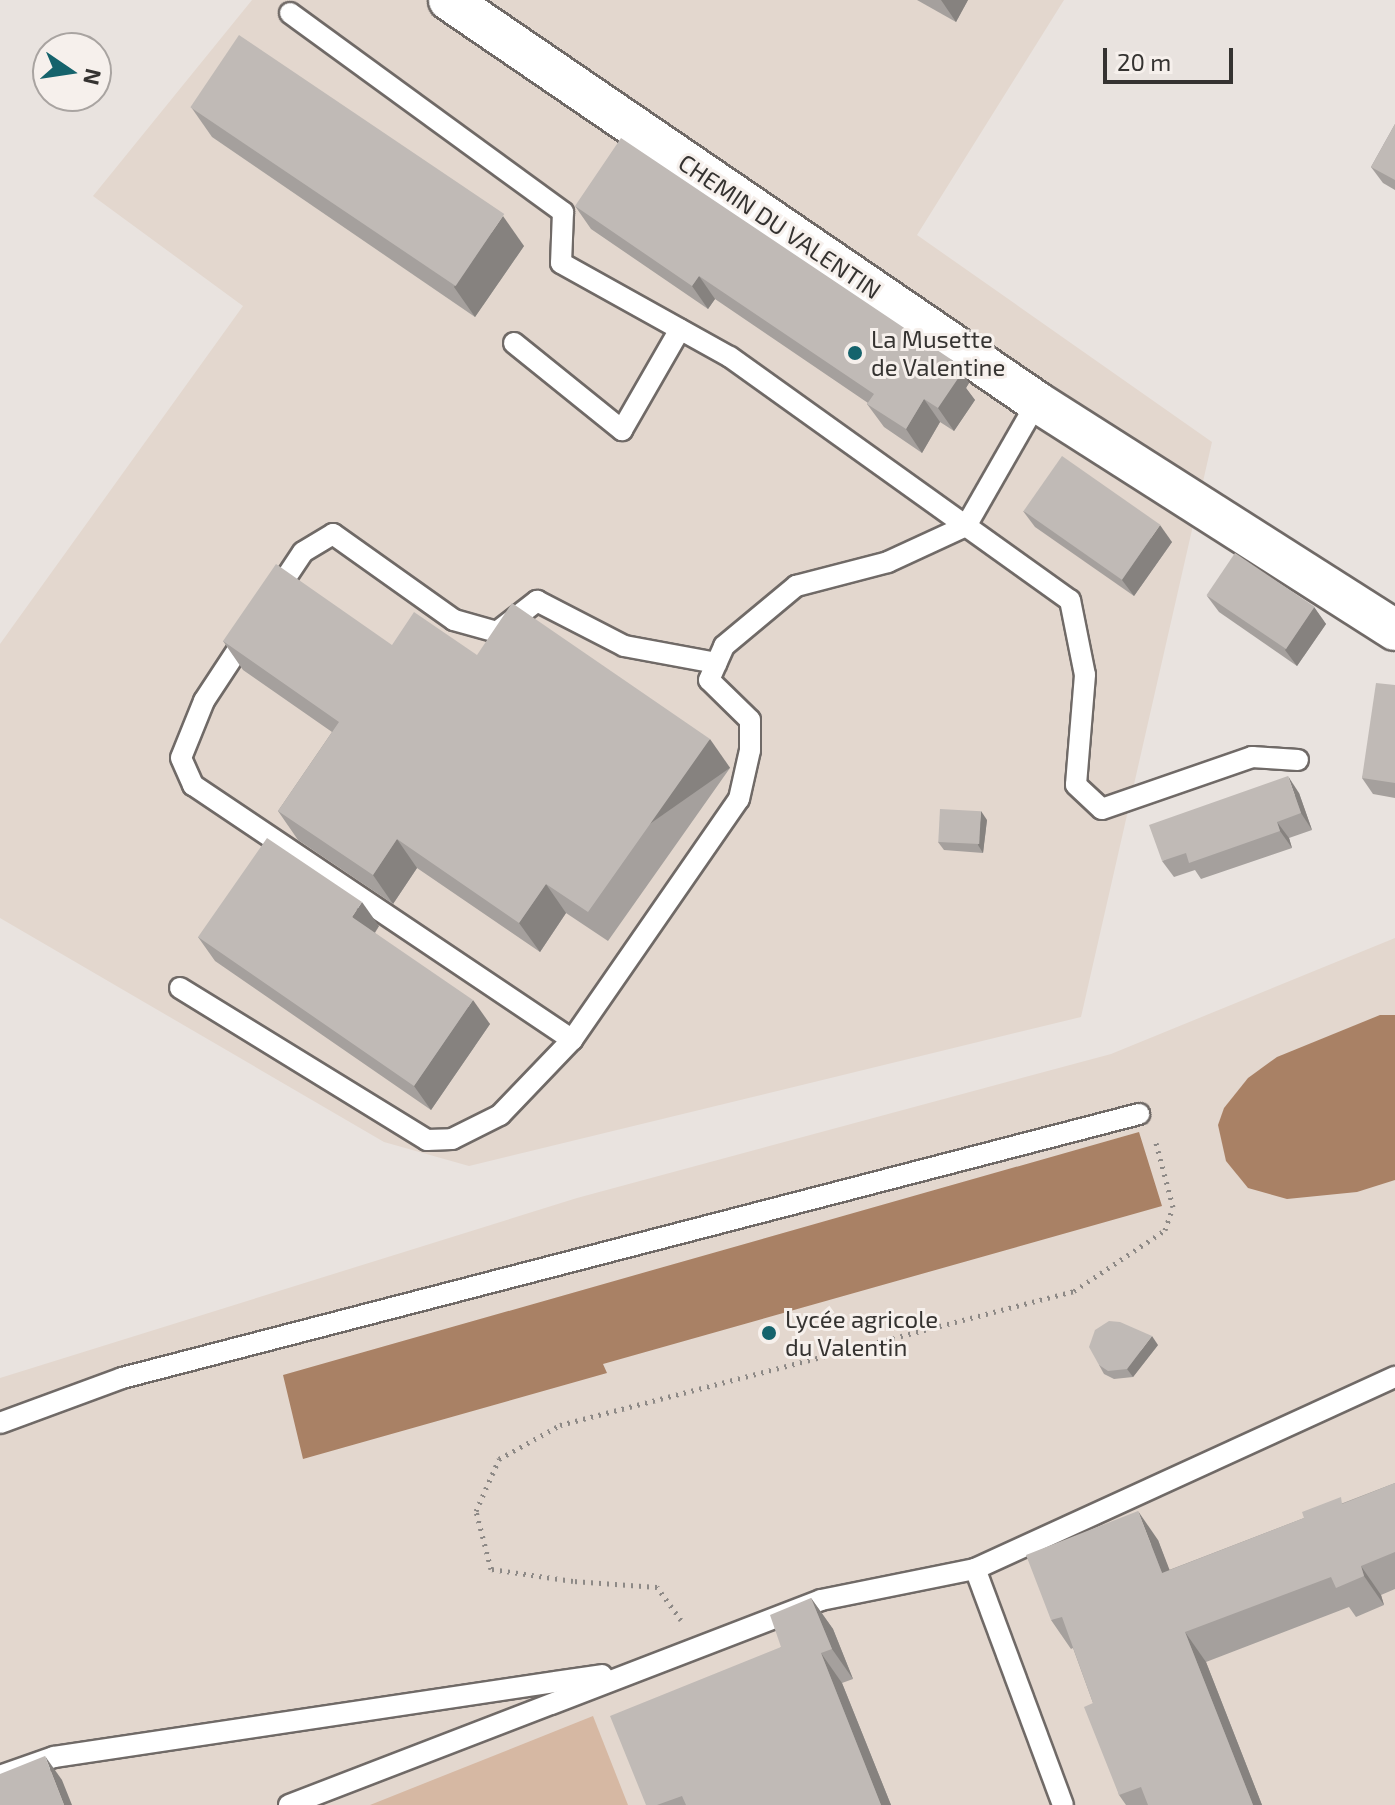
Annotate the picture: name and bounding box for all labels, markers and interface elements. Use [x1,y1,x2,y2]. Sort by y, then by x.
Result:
north arrow [32,32,112,112]
scale bar [1107,32,1237,82]
text: 20 m [1117,47,1171,76]
text: N [79,66,108,88]
street label: CHEMIN DU VALENTIN [673,147,887,305]
place label: La Musette de Valentine [871,325,1006,381]
marker: La Musette de Valentine [846,344,864,362]
place label: Lycée agricole du Valentin [785,1305,938,1361]
marker: Lycée agricole du Valentin [760,1324,778,1342]

